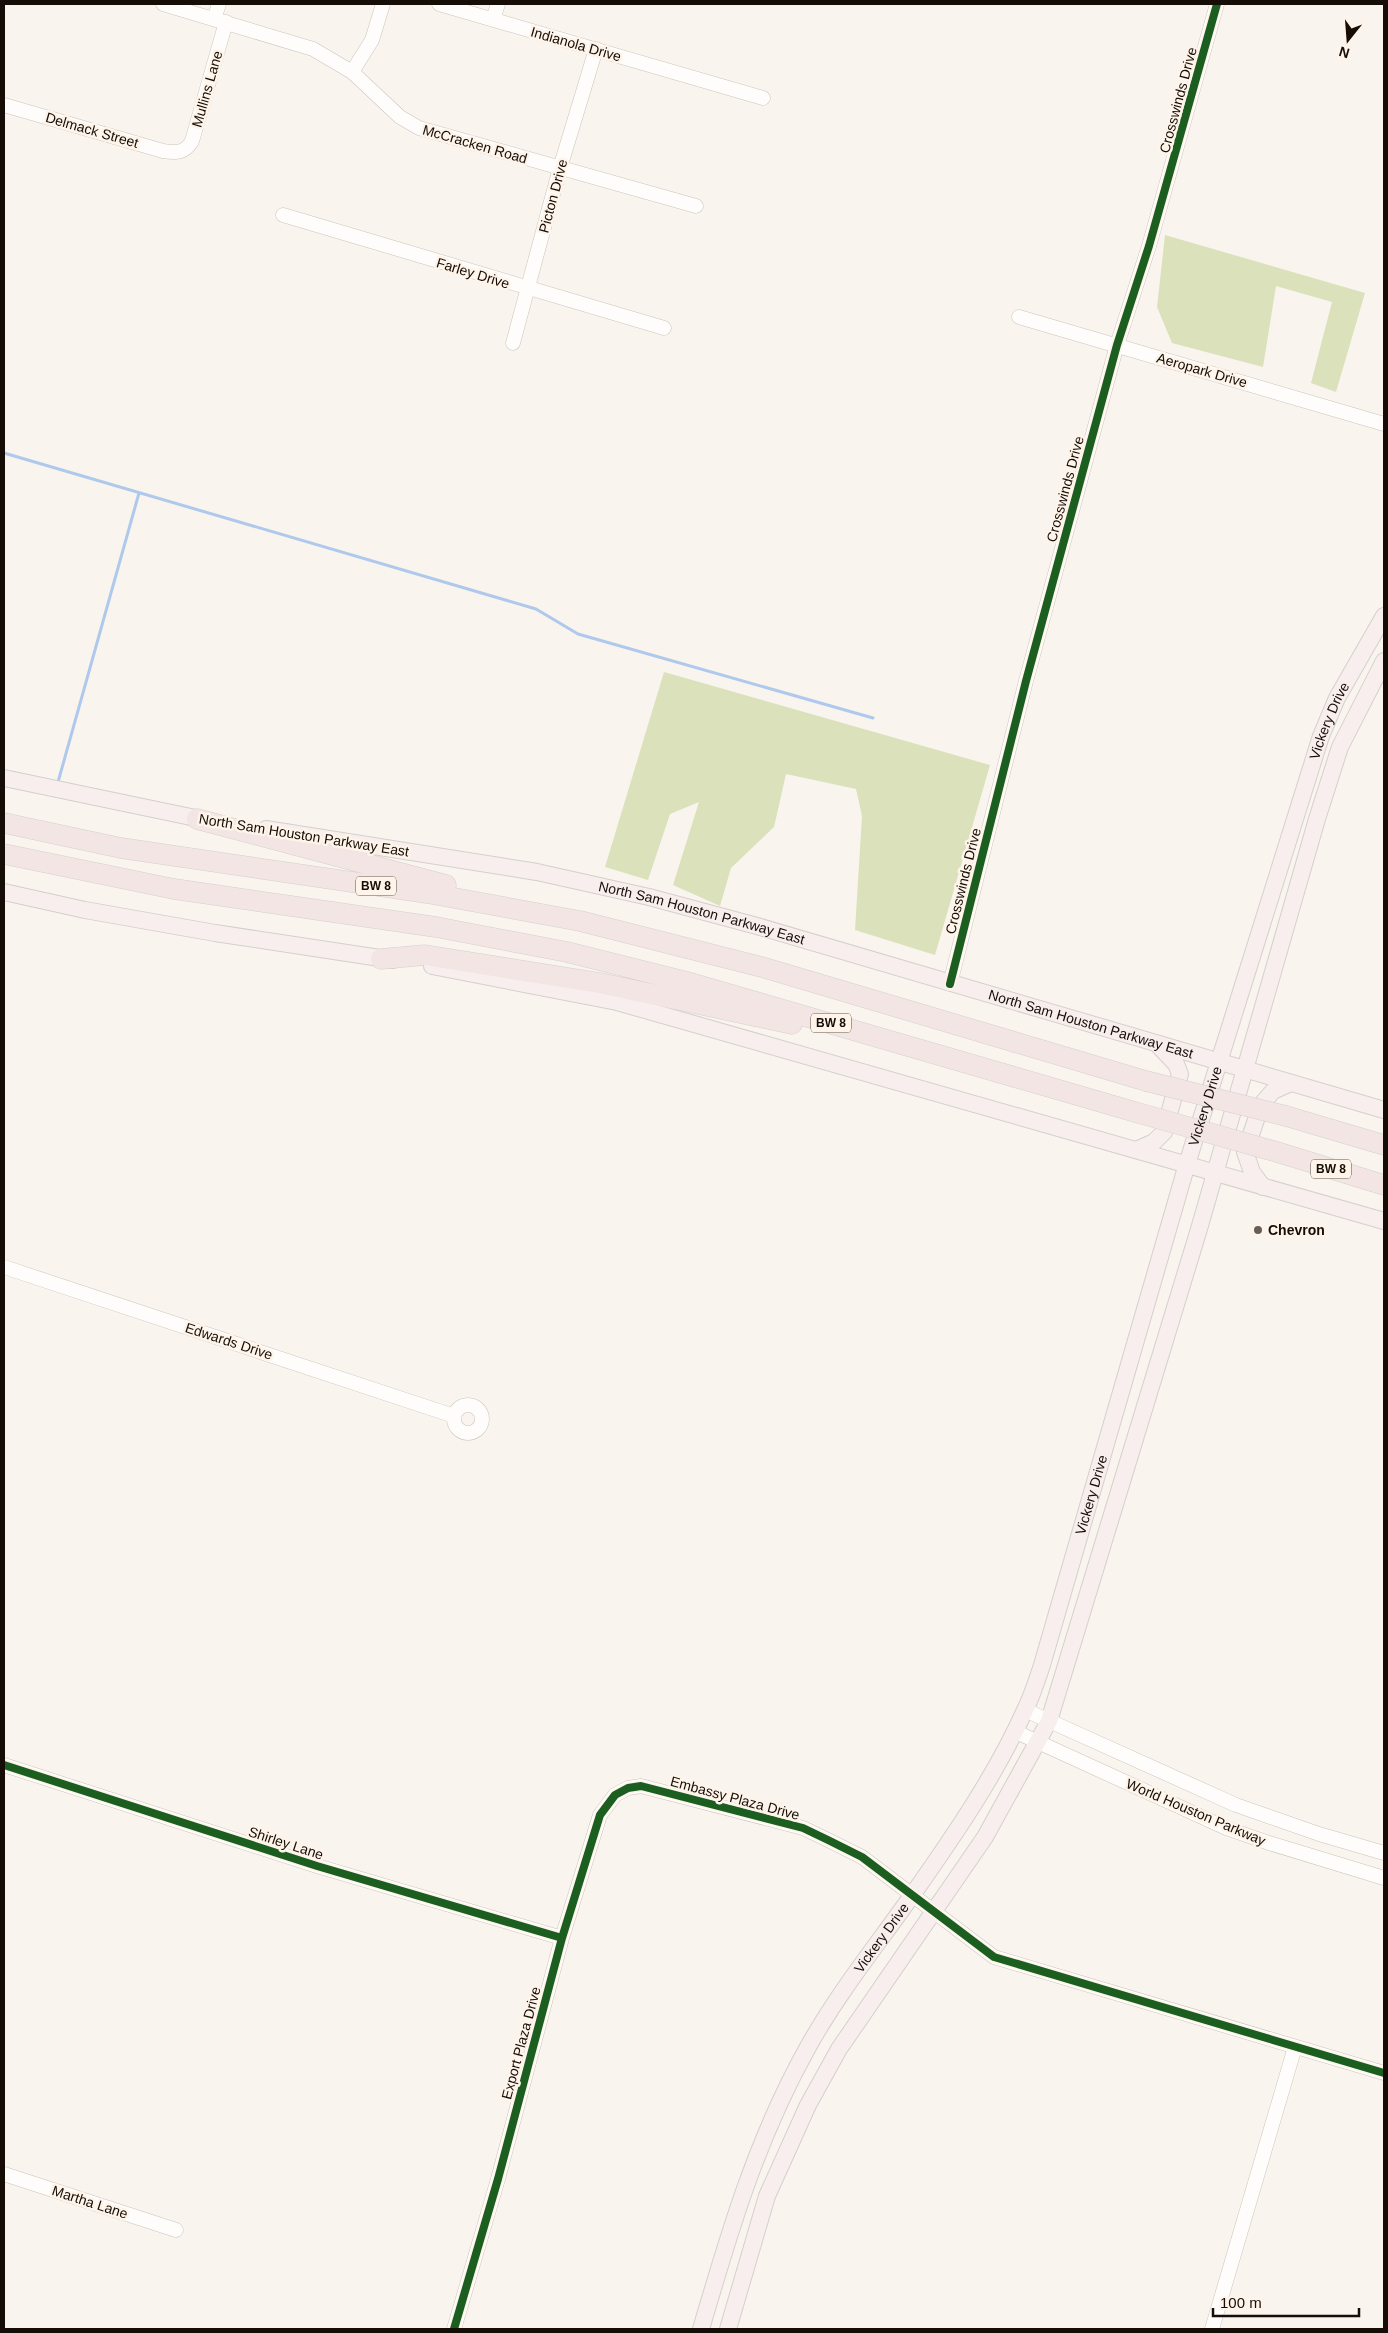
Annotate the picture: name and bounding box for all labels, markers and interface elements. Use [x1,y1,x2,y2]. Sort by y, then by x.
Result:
north arrow [1323,15,1373,65]
street label: Indianola Drive [529,23,623,65]
text: N [1337,43,1351,62]
street label: Crosswinds Drive [1156,45,1200,155]
street label: Mullins Lane [188,49,226,129]
street label: Delmack Street [44,109,140,151]
street label: McCracken Road [421,121,529,167]
street label: Picton Drive [536,157,571,235]
street label: Farley Drive [435,254,512,292]
street label: Aeropark Drive [1155,349,1249,391]
street label: Crosswinds Drive [1043,434,1087,544]
street label: Vickery Drive [1306,679,1353,761]
street label: North Sam Houston Parkway East [198,810,410,860]
street label: Crosswinds Drive [942,826,984,936]
road number: BW 8 [356,876,396,896]
street label: North Sam Houston Parkway East [597,878,807,948]
street label: North Sam Houston Parkway East [987,986,1195,1062]
road number: BW 8 [811,1014,851,1032]
street label: Vickery Drive [1185,1064,1225,1148]
road number: BW 8 [1311,1160,1351,1178]
place label: Chevron [1268,1222,1325,1238]
marker: Chevron [1252,1224,1264,1236]
street label: Edwards Drive [183,1319,275,1363]
street label: Vickery Drive [1072,1453,1110,1537]
street label: Embassy Plaza Drive [669,1773,802,1823]
street label: World Houston Parkway [1124,1775,1268,1849]
street label: Shirley Lane [247,1823,326,1863]
street label: Vickery Drive [851,1900,912,1976]
street label: Export Plaza Drive [498,1985,544,2101]
street label: Martha Lane [50,2182,130,2222]
scale bar [1213,2286,1359,2318]
text: 100 m [1220,2294,1262,2311]

